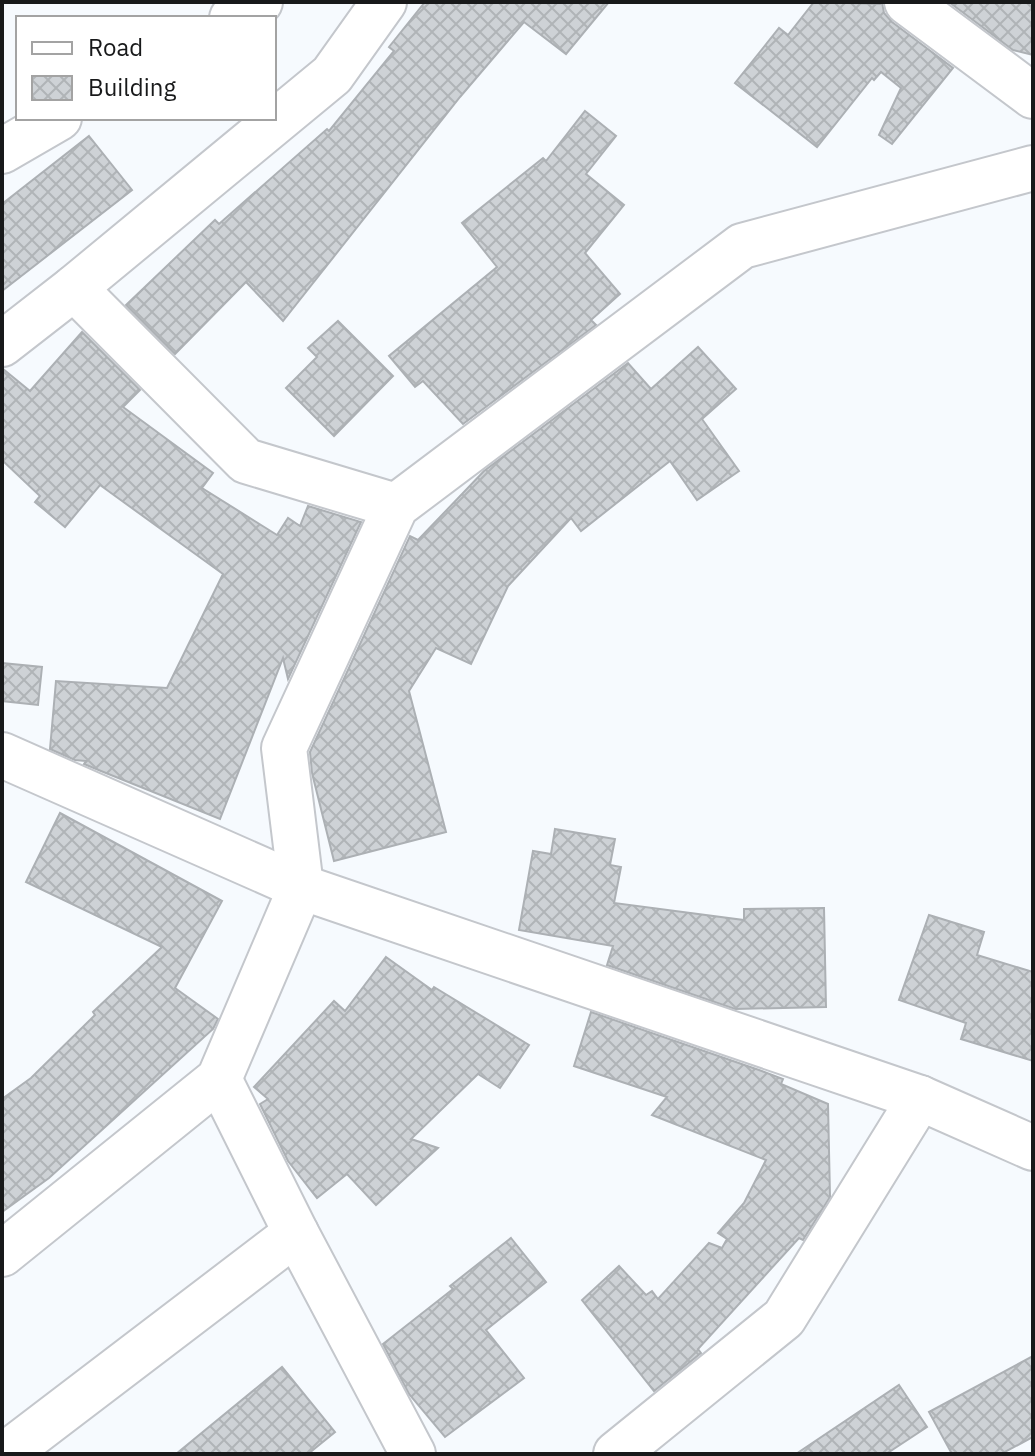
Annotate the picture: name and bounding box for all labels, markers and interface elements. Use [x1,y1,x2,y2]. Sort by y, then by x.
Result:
legend [16,16,276,120]
text: Road [88,31,143,63]
text: Building [88,71,176,103]

